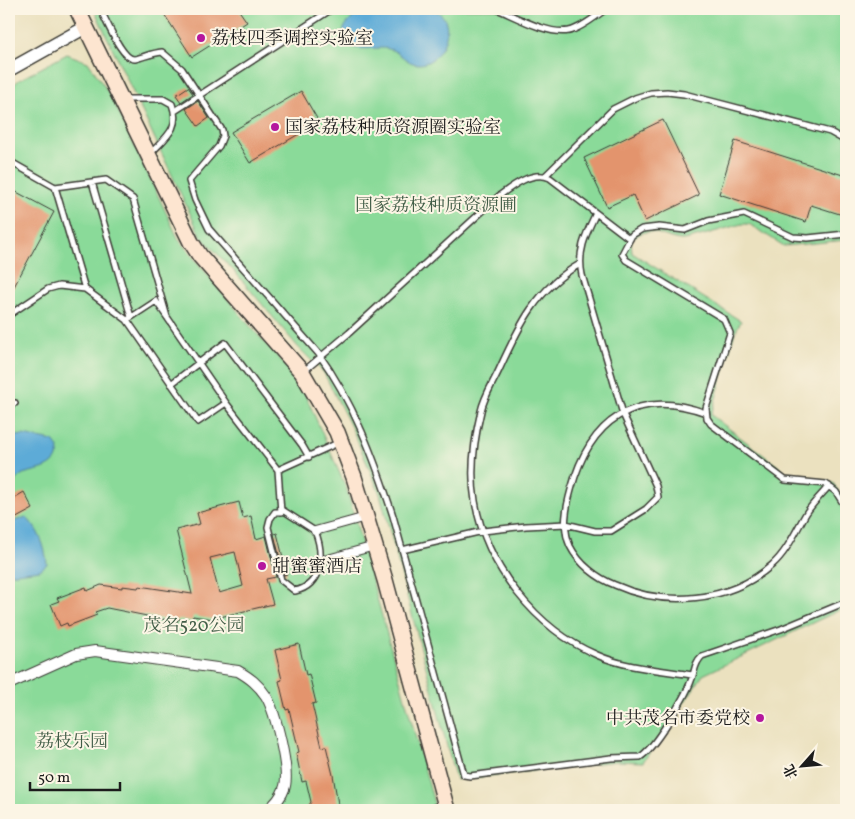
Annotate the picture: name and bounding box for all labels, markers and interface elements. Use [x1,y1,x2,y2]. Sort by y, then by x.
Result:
place label: 荔枝四季调控实验室 [211,27,373,52]
marker: 荔枝四季调控实验室 [195,32,207,44]
place label: 国家荔枝种质资源圈实验室 [285,116,501,141]
marker: 国家荔枝种质资源圈实验室 [269,121,281,133]
park label: 国家荔枝种质资源圃 [355,194,517,219]
place label: 甜蜜蜜酒店 [272,555,362,580]
marker: 甜蜜蜜酒店 [256,560,268,572]
park label: 茂名520公园 [144,614,244,639]
place label: 中共茂名市委党校 [606,707,750,732]
marker: 中共茂名市委党校 [754,712,766,724]
park label: 荔枝乐园 [36,730,108,755]
north arrow [778,742,828,792]
scale bar [30,759,120,791]
text: 北 [780,761,803,782]
text: 50 m [38,768,70,789]

